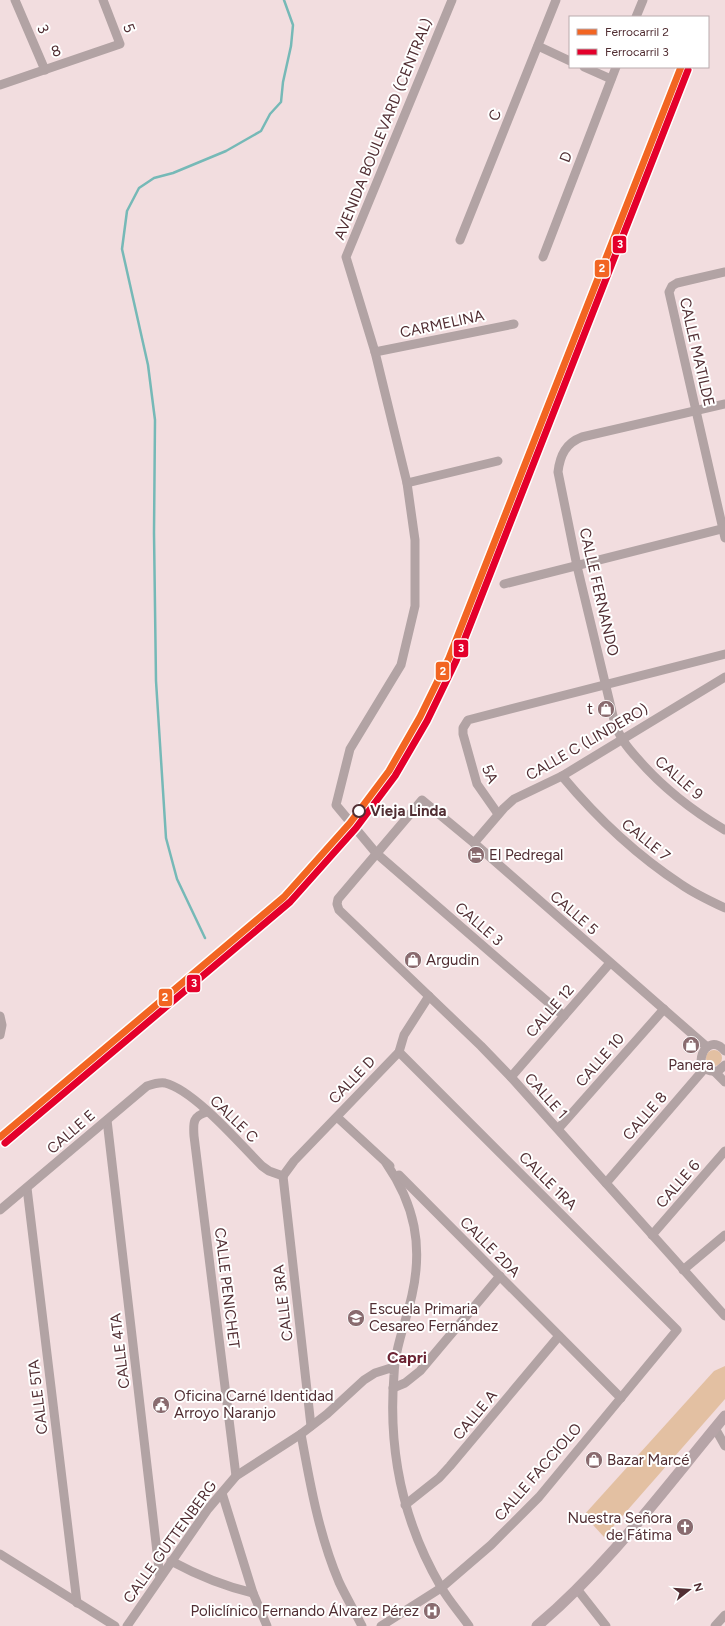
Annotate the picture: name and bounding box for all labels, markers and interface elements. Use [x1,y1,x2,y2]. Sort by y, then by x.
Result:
street label: AVENIDA BOULEVARD (CENTRAL) [330,15,436,243]
legend [569,16,709,68]
street label: 5 [119,21,139,35]
street label: 3 [33,22,53,36]
text: Ferrocarril 2 [605,25,669,39]
street label: 8 [49,41,63,61]
text: Ferrocarril 3 [605,45,669,59]
street label: C [485,106,505,123]
street label: D [556,149,576,165]
line badge: 3 [612,235,627,254]
text: 3 [617,238,623,251]
line badge: 2 [594,259,610,278]
text: 2 [599,262,605,275]
street label: CALLE MATILDE [676,296,718,408]
street label: CARMELINA [398,306,486,342]
street label: CALLE FERNANDO [576,526,622,658]
line badge: 3 [453,639,469,658]
text: 3 [458,642,464,655]
line badge: 2 [435,661,450,681]
text: 2 [440,665,446,678]
shop icon: t [596,699,616,719]
street label: CALLE C (LINDERO) [523,700,651,784]
place label: t [587,700,593,718]
street label: CALLE 9 [651,752,707,804]
street label: 5A [478,762,502,786]
place label: Vieja Linda [370,802,446,820]
marker: Vieja Linda [352,804,366,818]
street label: CALLE 7 [618,815,674,865]
hotel icon: El Pedregal [466,845,486,865]
place label: El Pedregal [489,846,563,864]
street label: CALLE 5 [546,887,602,939]
street label: CALLE 3 [451,898,507,950]
shop icon: Argudin [403,950,423,970]
place label: Argudin [426,951,479,969]
line badge: 3 [186,974,201,993]
text: 3 [191,977,197,990]
street label: CALLE 12 [522,981,578,1041]
line badge: 2 [158,988,173,1007]
text: 2 [162,991,168,1004]
street label: CALLE 10 [572,1030,628,1090]
shop icon: Panera [681,1035,701,1055]
street label: CALLE D [325,1052,379,1108]
place label: Panera [668,1056,714,1074]
street label: CALLE 1 [521,1069,571,1123]
street label: CALLE 8 [619,1088,671,1144]
street label: CALLE C [206,1092,262,1146]
street label: CALLE E [43,1106,99,1158]
street label: CALLE 1RA [515,1148,581,1214]
street label: CALLE 6 [652,1156,704,1212]
street label: CALLE 2DA [456,1213,524,1281]
street label: CALLE PENICHET [211,1227,243,1350]
street label: CALLE 3RA [269,1264,297,1342]
place label: Escuela Primaria Cesareo Fernández [369,1300,498,1335]
school or university icon: Escuela Primaria Cesareo Fernández [346,1308,366,1328]
street label: CALLE 4TA [106,1312,134,1390]
district label: Capri [387,1348,427,1367]
street label: CALLE 5TA [24,1359,52,1435]
street label: CALLE A [449,1386,501,1444]
place label: Oficina Carné Identidad Arroyo Naranjo [174,1387,334,1422]
public building icon: Oficina Carné Identidad Arroyo Naranjo [151,1395,171,1415]
street label: CALLE FACCIOLO [491,1419,585,1525]
shop icon: Bazar Marcé [584,1450,604,1470]
place label: Bazar Marcé [607,1451,689,1469]
street label: CALLE GUTTENBERG [120,1477,220,1607]
place label: Nuestra Señora de Fátima [568,1509,672,1544]
church icon: Nuestra Señora de Fátima [675,1517,695,1537]
north arrow [669,1570,709,1610]
text: N [691,1581,706,1593]
hospital icon: Policlínico Fernando Álvarez Pérez [422,1601,442,1621]
place label: Policlínico Fernando Álvarez Pérez [190,1602,419,1620]

